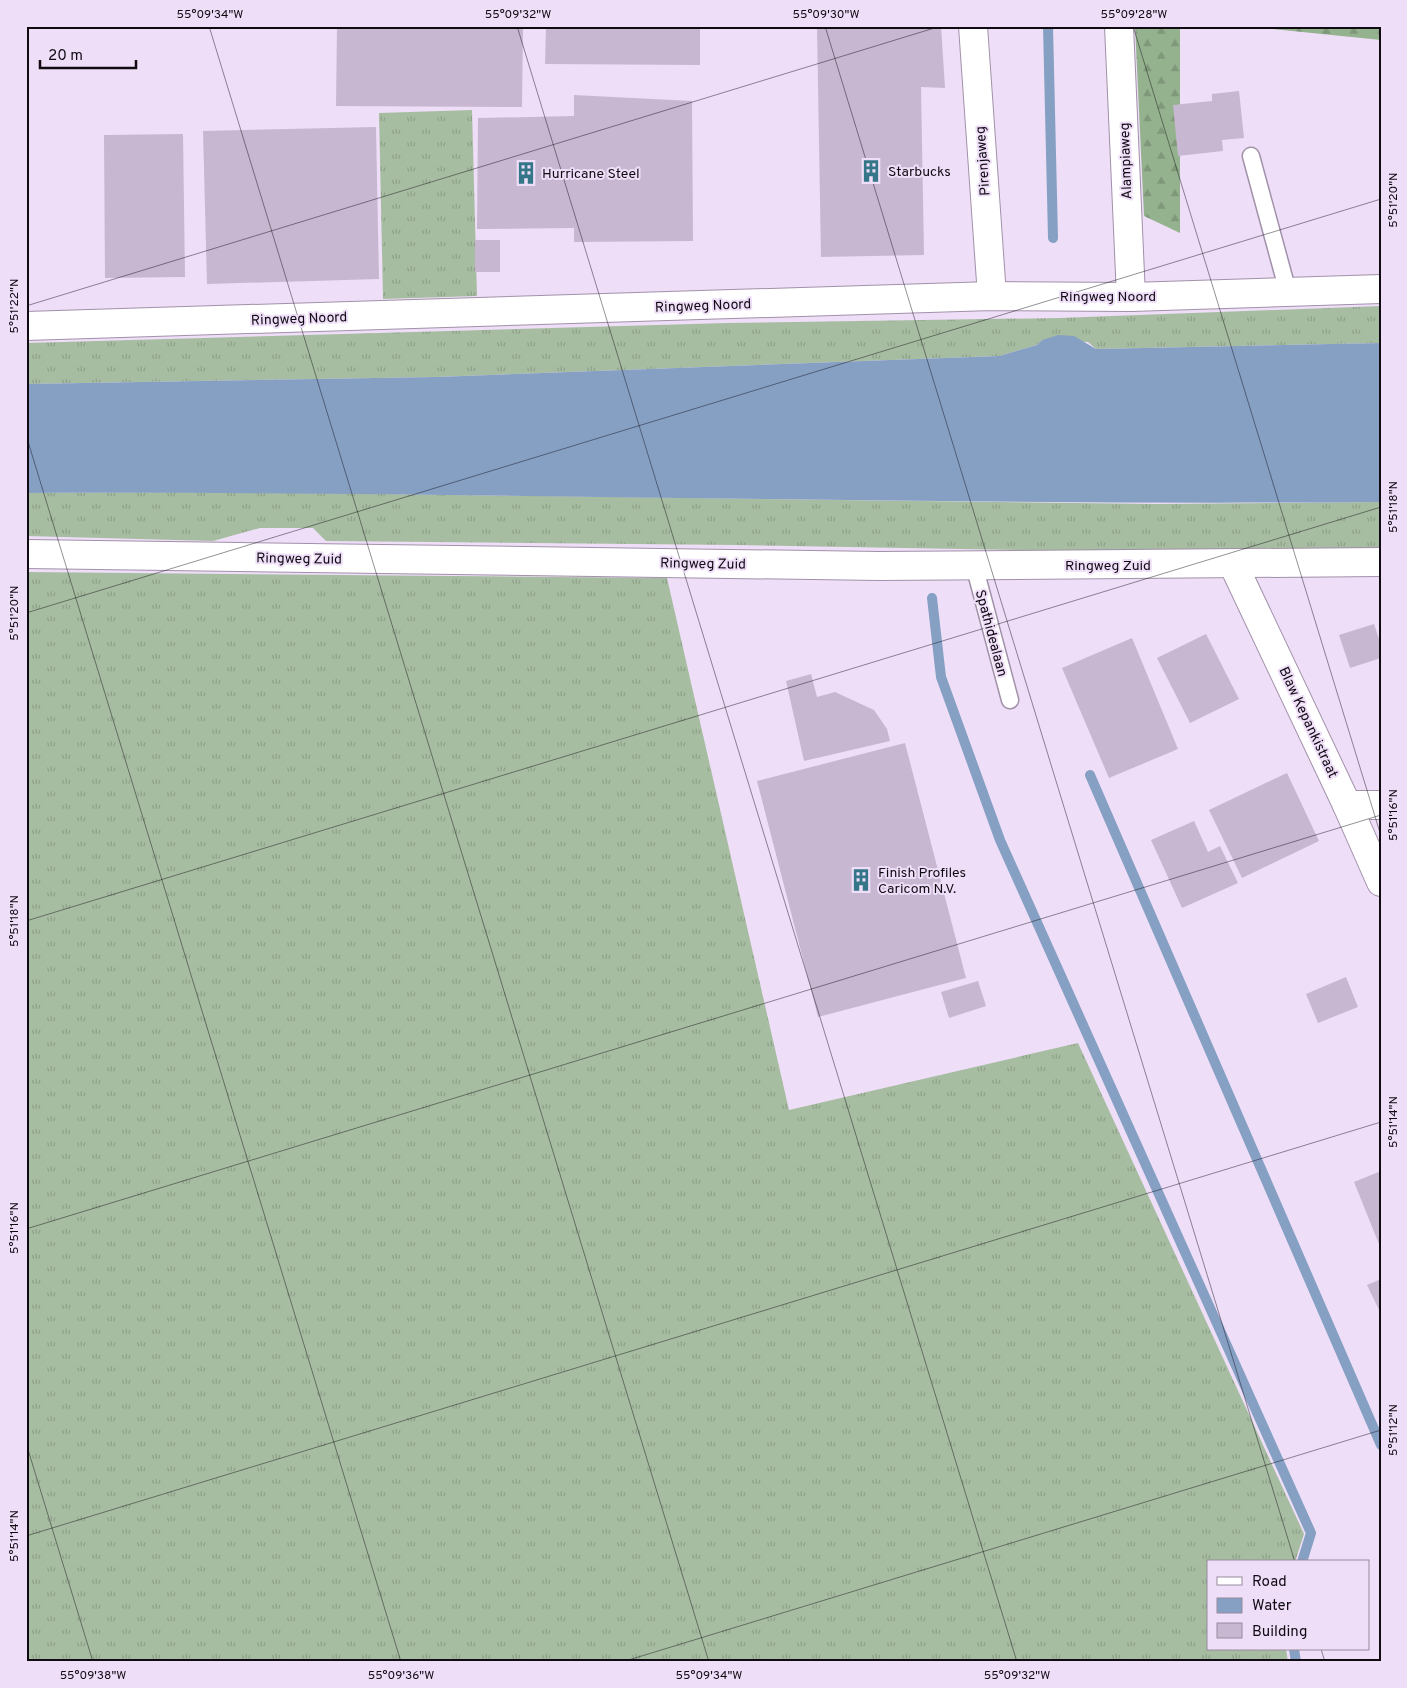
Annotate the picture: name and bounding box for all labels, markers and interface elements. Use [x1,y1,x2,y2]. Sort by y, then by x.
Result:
text: 55°09'34"W [177,7,243,23]
text: 55°09'32"W [485,7,551,23]
text: 55°09'30"W [793,7,859,23]
text: 55°09'28"W [1101,7,1167,23]
scale bar [40,38,136,70]
text: 20 m [48,47,83,66]
street label: Alampiaweg [1117,122,1136,200]
street label: Pirenjaweg [973,126,994,196]
building icon: Starbucks [858,158,884,184]
building icon: Hurricane Steel [513,160,539,186]
place label: Starbucks [888,164,951,181]
place label: Hurricane Steel [542,166,640,183]
text: 5°51'20"N [1386,172,1402,228]
text: 5°51'22"N [7,279,23,333]
street label: Ringweg Noord [1060,289,1156,306]
street label: Ringweg Noord [655,296,751,317]
street label: Ringweg Noord [251,309,347,330]
text: 5°51'18"N [1386,481,1402,533]
street label: Ringweg Zuid [256,550,342,569]
street label: Ringweg Zuid [660,555,746,574]
street label: Ringweg Zuid [1065,558,1151,575]
text: 5°51'20"N [7,585,23,641]
street label: Spathidealaan [971,588,1010,679]
street label: Blaw Kepankistraat [1274,664,1341,781]
text: 5°51'16"N [1386,789,1402,841]
place label: Finish Profiles Caricom N.V. [878,865,966,898]
building icon: Finish Profiles Caricom N.V. [848,867,874,893]
text: 5°51'18"N [7,895,23,947]
text: 5°51'14"N [1386,1096,1402,1148]
text: 5°51'16"N [7,1202,23,1254]
text: 5°51'12"N [1386,1404,1402,1456]
text: 5°51'14"N [7,1510,23,1562]
legend [1207,1560,1370,1650]
text: Road [1252,1573,1287,1592]
text: Water [1252,1597,1292,1616]
text: Building [1252,1623,1307,1642]
text: 55°09'38"W [60,1668,126,1684]
text: 55°09'36"W [368,1668,434,1684]
text: 55°09'34"W [676,1668,742,1684]
text: 55°09'32"W [984,1668,1050,1684]

